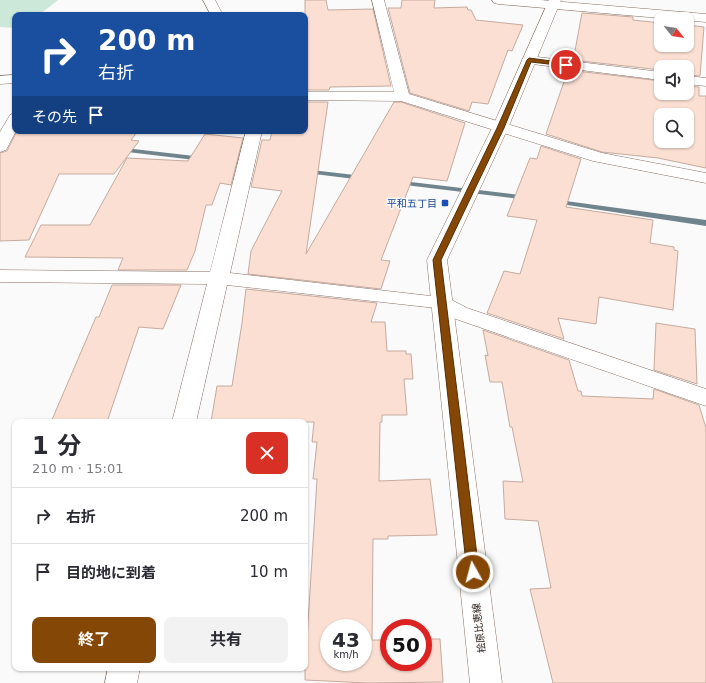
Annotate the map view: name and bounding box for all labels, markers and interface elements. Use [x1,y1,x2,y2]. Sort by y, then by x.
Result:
north arrow [654,12,694,52]
map controls [654,12,694,148]
text: 200 m [98,24,195,57]
icon: right [32,28,84,80]
pin [549,48,583,82]
icon: arrive [555,54,577,76]
button: sound [654,60,694,100]
text: 右折 [98,62,134,83]
icon: arrive [85,104,107,126]
text: その先 [32,108,77,126]
button: search [654,108,694,148]
place label: 平和五丁目 [387,198,437,209]
marker: 平和五丁目 [440,198,450,208]
text: 1 分 [32,432,81,460]
button: close [246,432,288,474]
text: 210 m · 15:01 [32,461,123,476]
icon: right [32,505,54,527]
text: 200 m [240,507,288,525]
text: 右折 [66,508,96,526]
position arrow [452,551,494,593]
icon: arrive [32,561,54,583]
text: 10 m [250,563,288,581]
text: 目的地に到着 [66,564,156,582]
street label: 桧原比恵線 [470,603,488,653]
button: 終了 [32,617,156,663]
button: 共有 [164,617,288,663]
speed limit sign: 50 [380,619,432,671]
text: 43 [332,628,360,652]
text: km/h [333,649,359,660]

